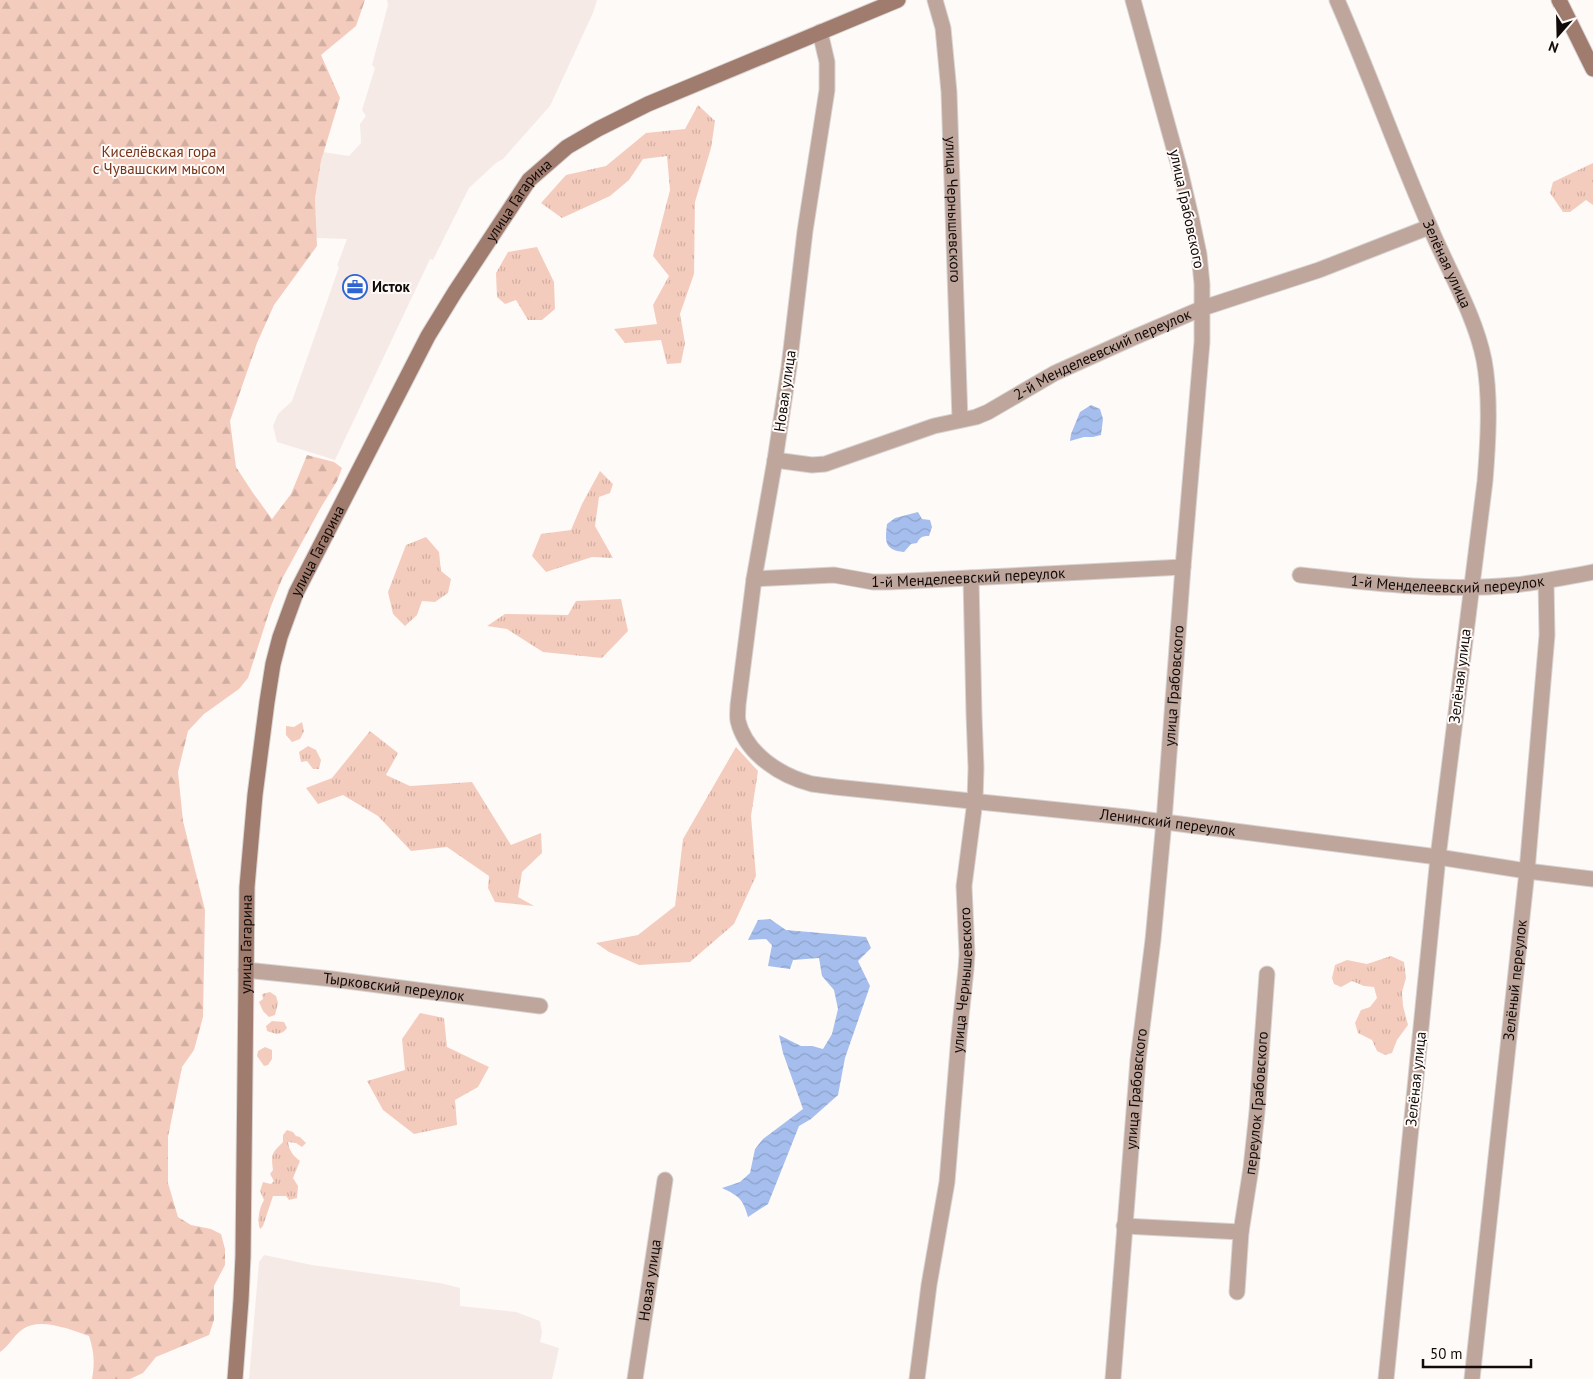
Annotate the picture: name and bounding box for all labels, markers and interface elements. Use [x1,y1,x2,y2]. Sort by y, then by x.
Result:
north arrow [1533,10,1583,60]
text: N [1546,37,1561,57]
street label: улица Чернышевского [941,136,965,283]
park label: Киселёвская гора с Чувашским мысом [93,142,225,178]
street label: улица Грабовского [1166,148,1209,270]
street label: улица Гагарина [481,154,556,245]
street label: Зелёная улица [1419,216,1476,311]
office icon: Исток [342,274,368,300]
place label: Исток [372,277,411,296]
street label: 2-й Менделеевский переулок [1010,304,1194,404]
street label: Новая улица [769,349,800,433]
street label: улица Гагарина [286,502,348,599]
street label: 1-й Менделеевский переулок [871,563,1066,591]
street label: 1-й Менделеевский переулок [1350,571,1546,597]
street label: улица Грабовского [1160,624,1188,747]
street label: Зелёная улица [1444,627,1475,724]
street label: Ленинский переулок [1098,804,1238,840]
street label: улица Гагарина [236,894,256,994]
street label: улица Чернышевского [948,907,976,1054]
street label: Зелёный переулок [1499,918,1531,1042]
street label: Тырковский переулок [322,968,467,1005]
street label: улица Грабовского [1121,1027,1151,1150]
street label: переулок Грабовского [1240,1031,1272,1176]
street label: Зелёная улица [1401,1031,1430,1127]
street label: Новая улица [634,1238,665,1322]
scale bar [1423,1336,1530,1368]
text: 50 m [1430,1344,1463,1363]

